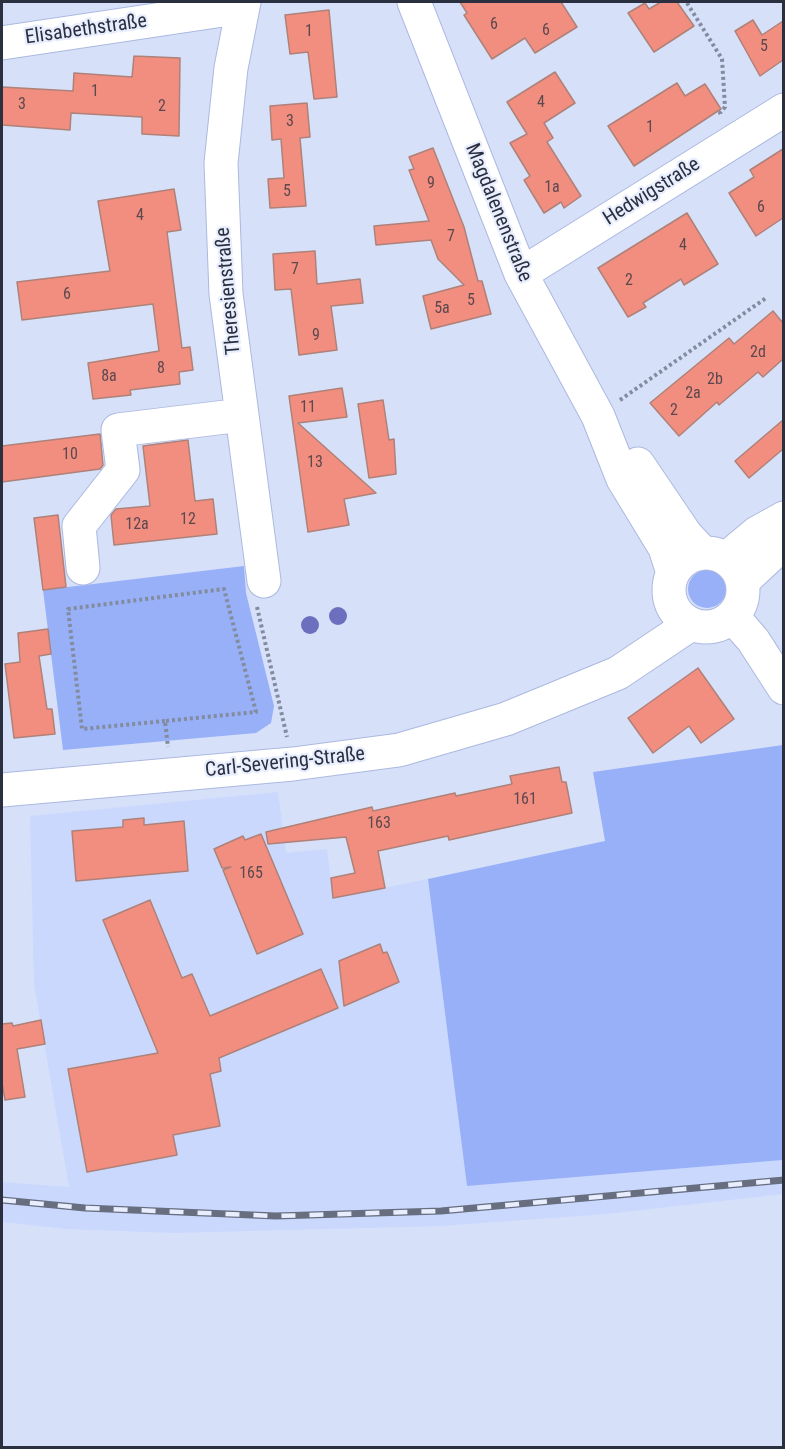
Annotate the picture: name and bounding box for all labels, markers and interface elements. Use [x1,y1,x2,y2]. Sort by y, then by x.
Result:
street label: Elisabethstraße [24,10,148,50]
house number: 6 [490,15,498,35]
house number: 6 [542,21,550,41]
house number: 1 [305,22,313,42]
house number: 5 [760,37,768,57]
house number: 1 [91,82,99,102]
house number: 4 [537,93,545,113]
house number: 3 [18,95,26,115]
house number: 2 [158,97,166,117]
house number: 3 [286,112,294,132]
house number: 1 [646,118,654,138]
street label: Magdalenenstraße [459,140,537,286]
street label: Hedwigstraße [599,153,705,231]
house number: 9 [427,174,435,194]
house number: 1a [544,178,560,198]
house number: 5 [283,182,291,202]
house number: 6 [757,198,765,218]
house number: 4 [136,206,144,226]
street label: Theresienstraße [211,226,247,356]
house number: 7 [447,227,455,247]
house number: 4 [679,236,687,256]
house number: 7 [291,260,299,280]
house number: 2 [625,271,633,291]
house number: 6 [63,285,71,305]
house number: 5 [467,291,475,311]
house number: 5a [434,299,450,319]
house number: 9 [312,326,320,346]
house number: 2d [750,343,766,363]
house number: 8 [157,359,165,379]
house number: 8a [101,367,117,387]
house number: 2b [707,370,723,390]
house number: 2a [685,384,701,404]
house number: 11 [300,398,316,418]
house number: 2 [670,401,678,421]
house number: 10 [62,445,78,465]
house number: 13 [307,453,323,473]
house number: 12 [180,510,196,530]
house number: 12a [125,515,149,535]
street label: Carl-Severing-Straße [204,743,366,783]
house number: 161 [513,790,537,810]
house number: 163 [367,814,391,834]
house number: 165 [239,864,263,884]

